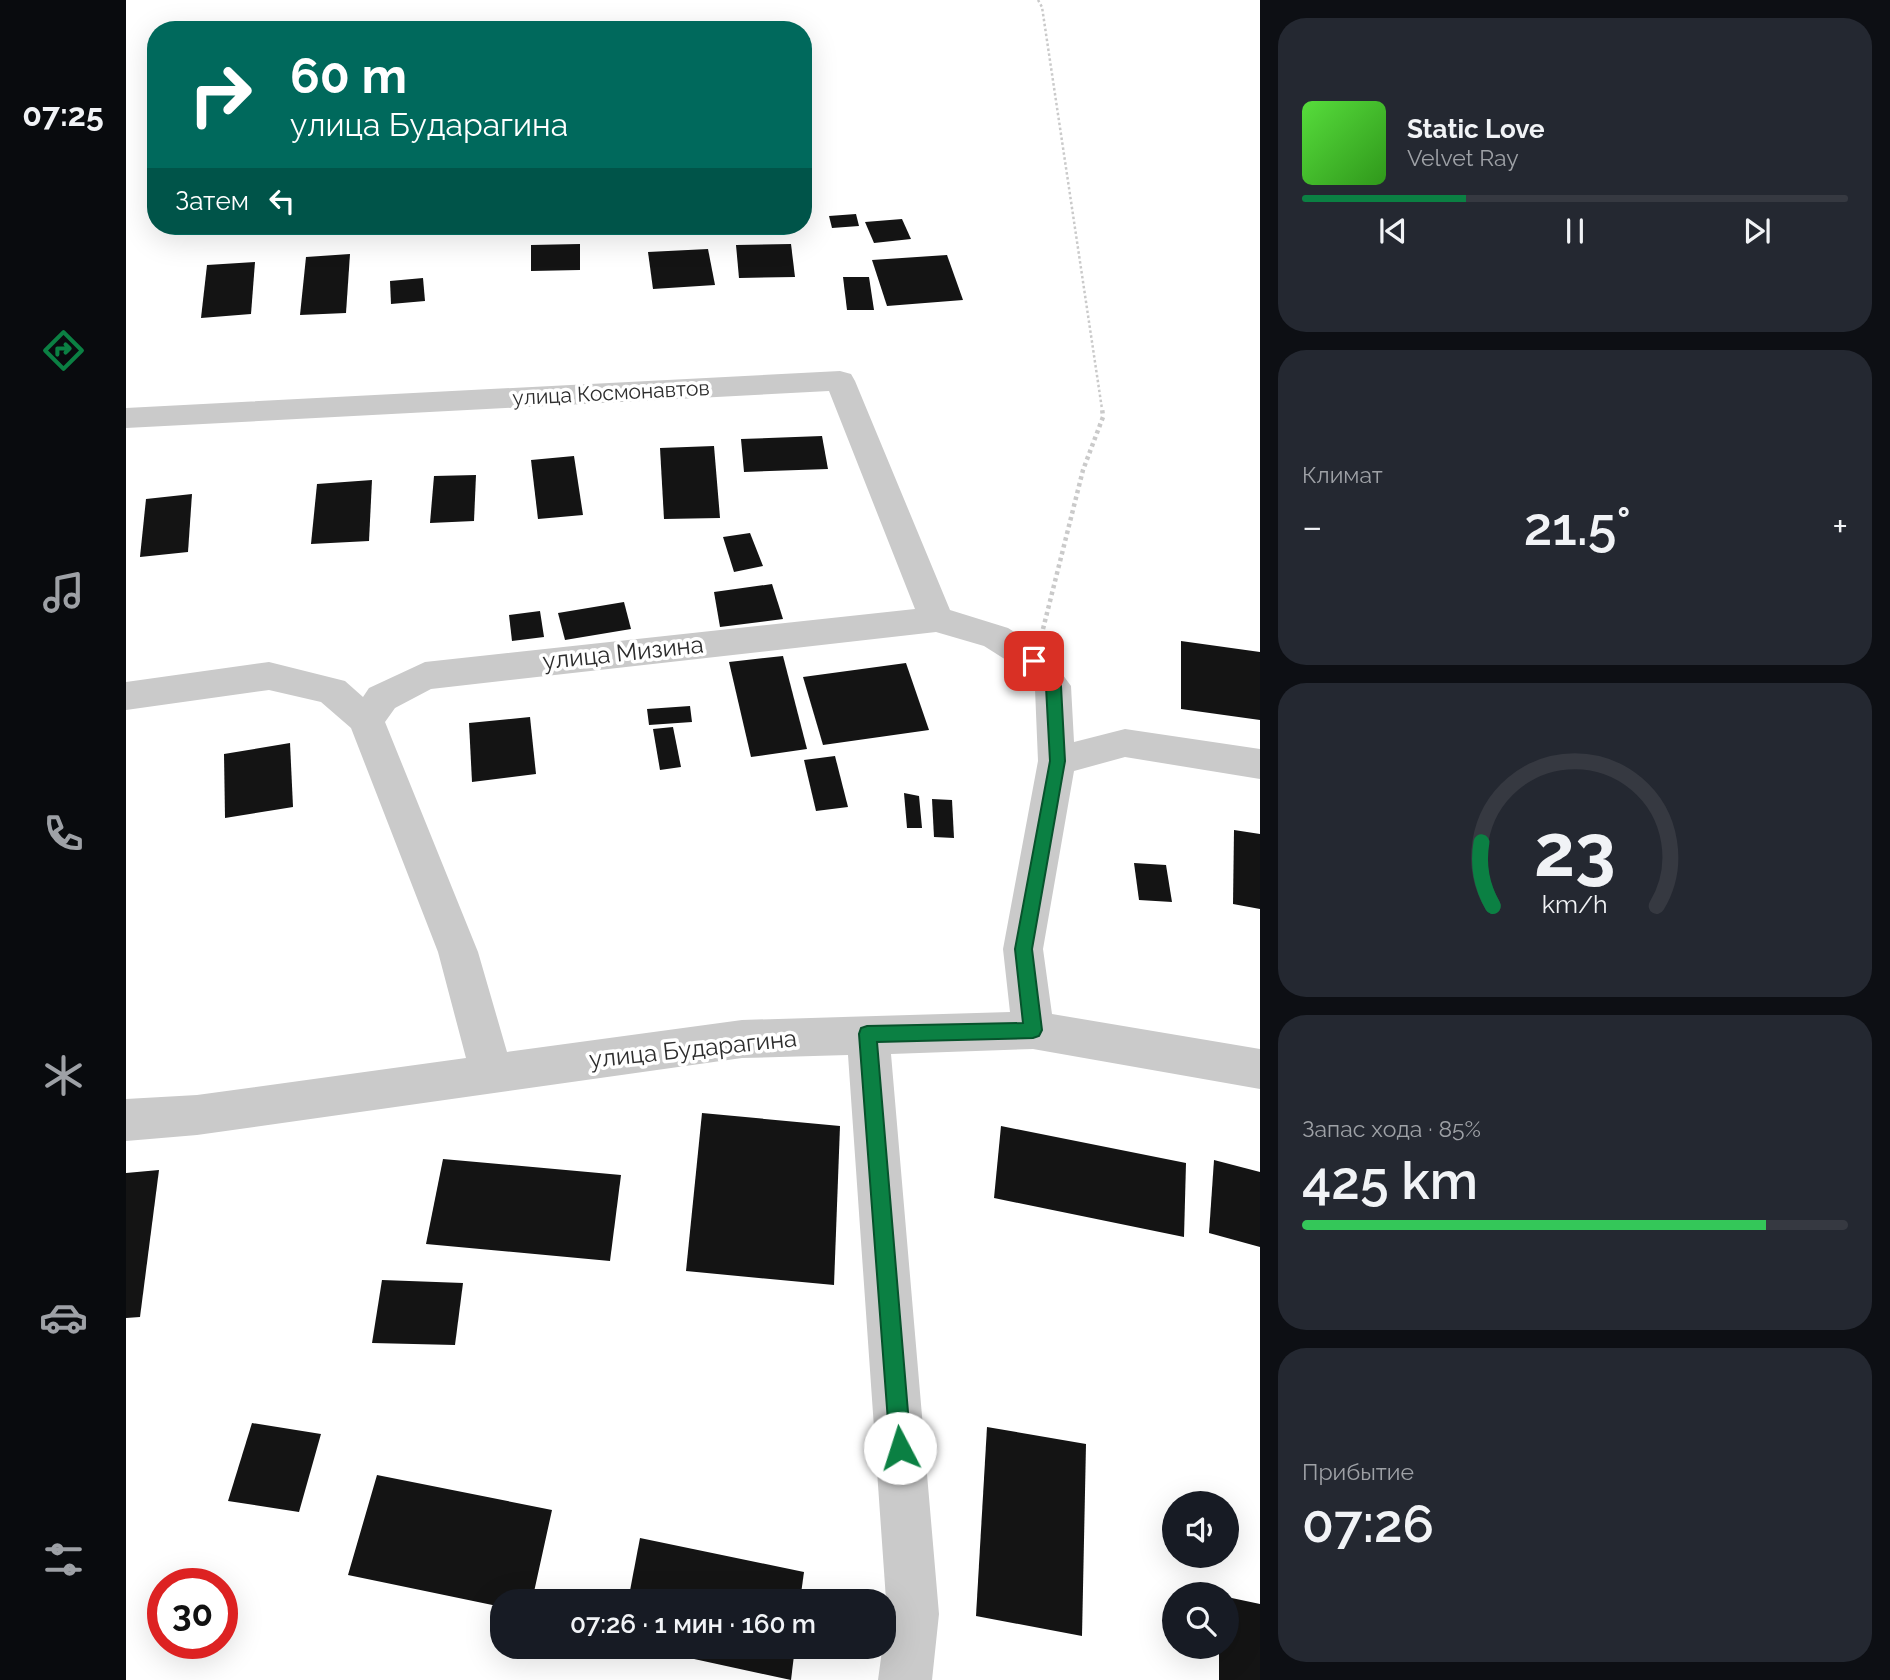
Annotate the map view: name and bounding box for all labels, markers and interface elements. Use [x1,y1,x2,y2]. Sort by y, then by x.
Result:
text: 60 m [290,47,407,104]
icon: right [175,49,266,140]
text: 07:25 [22,96,104,133]
text: улица Бударагина [290,106,568,143]
text: Static Love [1407,114,1545,144]
text: Velvet Ray [1407,144,1519,171]
icon: left [263,182,301,220]
text: Затем [175,186,249,216]
icon: previous [1374,212,1412,250]
icon: pause [1556,212,1594,250]
icon: next [1738,212,1776,250]
icon: directions [39,326,88,375]
street label: улица Космонавтов [512,375,710,410]
text: Климат [1302,461,1383,488]
text: 21.5° [1524,496,1631,557]
text: − [1302,504,1322,549]
text: + [1832,504,1848,549]
icon: music [39,568,88,617]
street label: улица Мизина [541,630,705,675]
pin [1004,631,1064,691]
icon: arrive [1015,642,1053,680]
text: 23 [1534,808,1616,893]
icon: phone [39,809,88,858]
text: km/h [1542,889,1608,919]
street label: улица Бударагина [588,1023,798,1074]
icon: climate [39,1051,88,1100]
text: Запас хода · 85% [1302,1115,1481,1142]
text: 425 km [1302,1150,1478,1211]
icon: car [39,1293,88,1342]
position arrow [863,1411,937,1485]
text: Прибытие [1302,1458,1414,1485]
map controls [1162,1491,1239,1659]
button: sound [1162,1491,1239,1568]
text: 07:26 [1302,1493,1434,1554]
icon: filters [39,1535,88,1584]
speed limit sign: 30 [147,1568,238,1659]
button: search [1162,1582,1239,1659]
text: 07:26 · 1 мин · 160 m [570,1609,816,1639]

